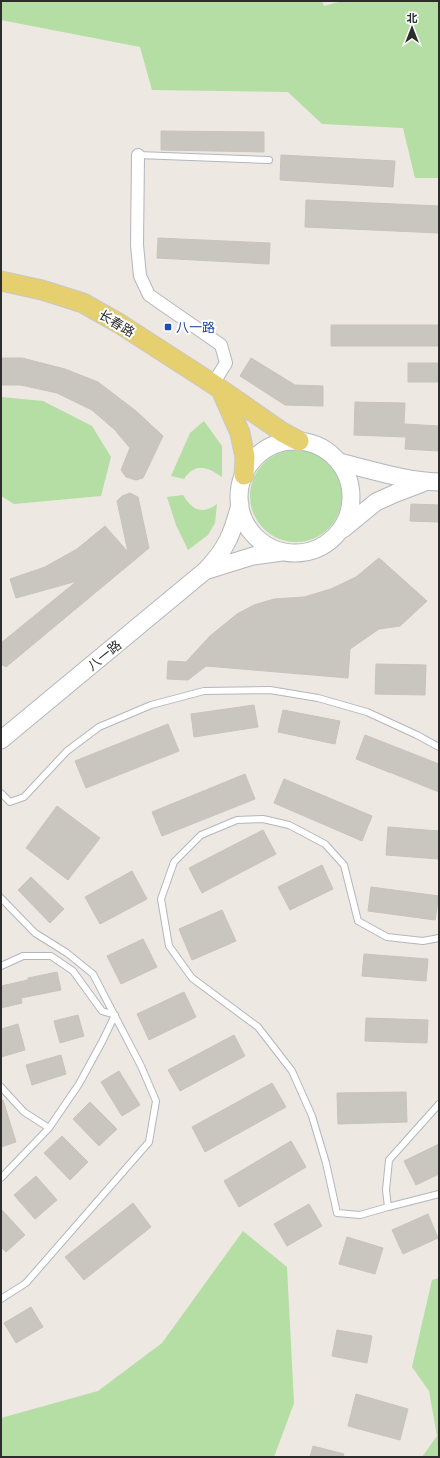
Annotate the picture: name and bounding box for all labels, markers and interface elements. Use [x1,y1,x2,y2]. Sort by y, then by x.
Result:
north arrow [392,8,432,48]
text: 北 [407,11,418,25]
street label: 长春路 [96,306,138,340]
place label: 八一路 [176,319,215,335]
marker: 八一路 [163,322,173,332]
street label: 八一路 [84,637,124,673]

